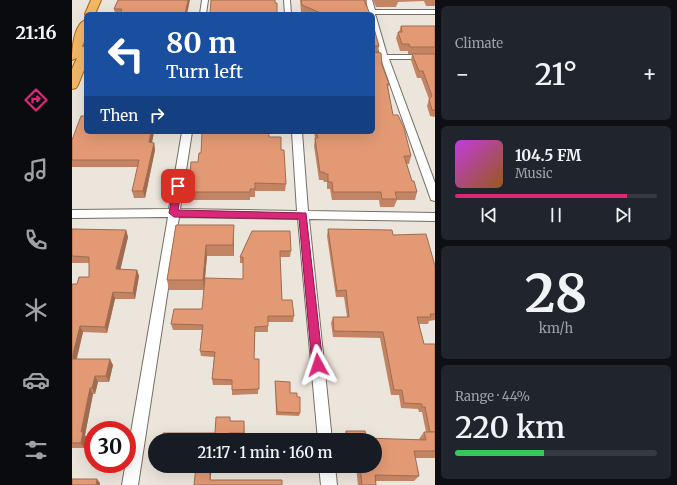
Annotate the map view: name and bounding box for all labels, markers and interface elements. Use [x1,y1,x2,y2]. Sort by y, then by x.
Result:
text: 21:16 [16,21,57,44]
text: 80 m [166,25,237,61]
icon: left [100,28,152,80]
text: Climate [455,35,503,52]
text: 21° [535,55,577,93]
text: Turn left [166,60,243,83]
text: − [455,60,470,88]
text: + [642,60,657,88]
icon: directions [22,86,50,114]
icon: right [146,104,168,126]
text: Then [100,106,138,125]
text: 104.5 FM [515,146,581,165]
icon: music [22,156,50,184]
text: Music [515,165,553,182]
pin [161,169,195,203]
icon: arrive [167,175,189,197]
icon: previous [478,204,500,226]
icon: pause [545,204,567,226]
icon: next [612,204,634,226]
icon: phone [22,226,50,254]
text: 28 [525,261,587,326]
icon: climate [22,296,50,324]
text: km/h [539,320,573,337]
position arrow [297,344,339,386]
icon: car [22,366,50,394]
text: Range · 44% [455,388,530,405]
text: 220 km [455,408,565,446]
speed limit sign: 30 [84,421,136,473]
icon: filters [22,436,50,464]
text: 21:17 · 1 min · 160 m [197,443,333,462]

